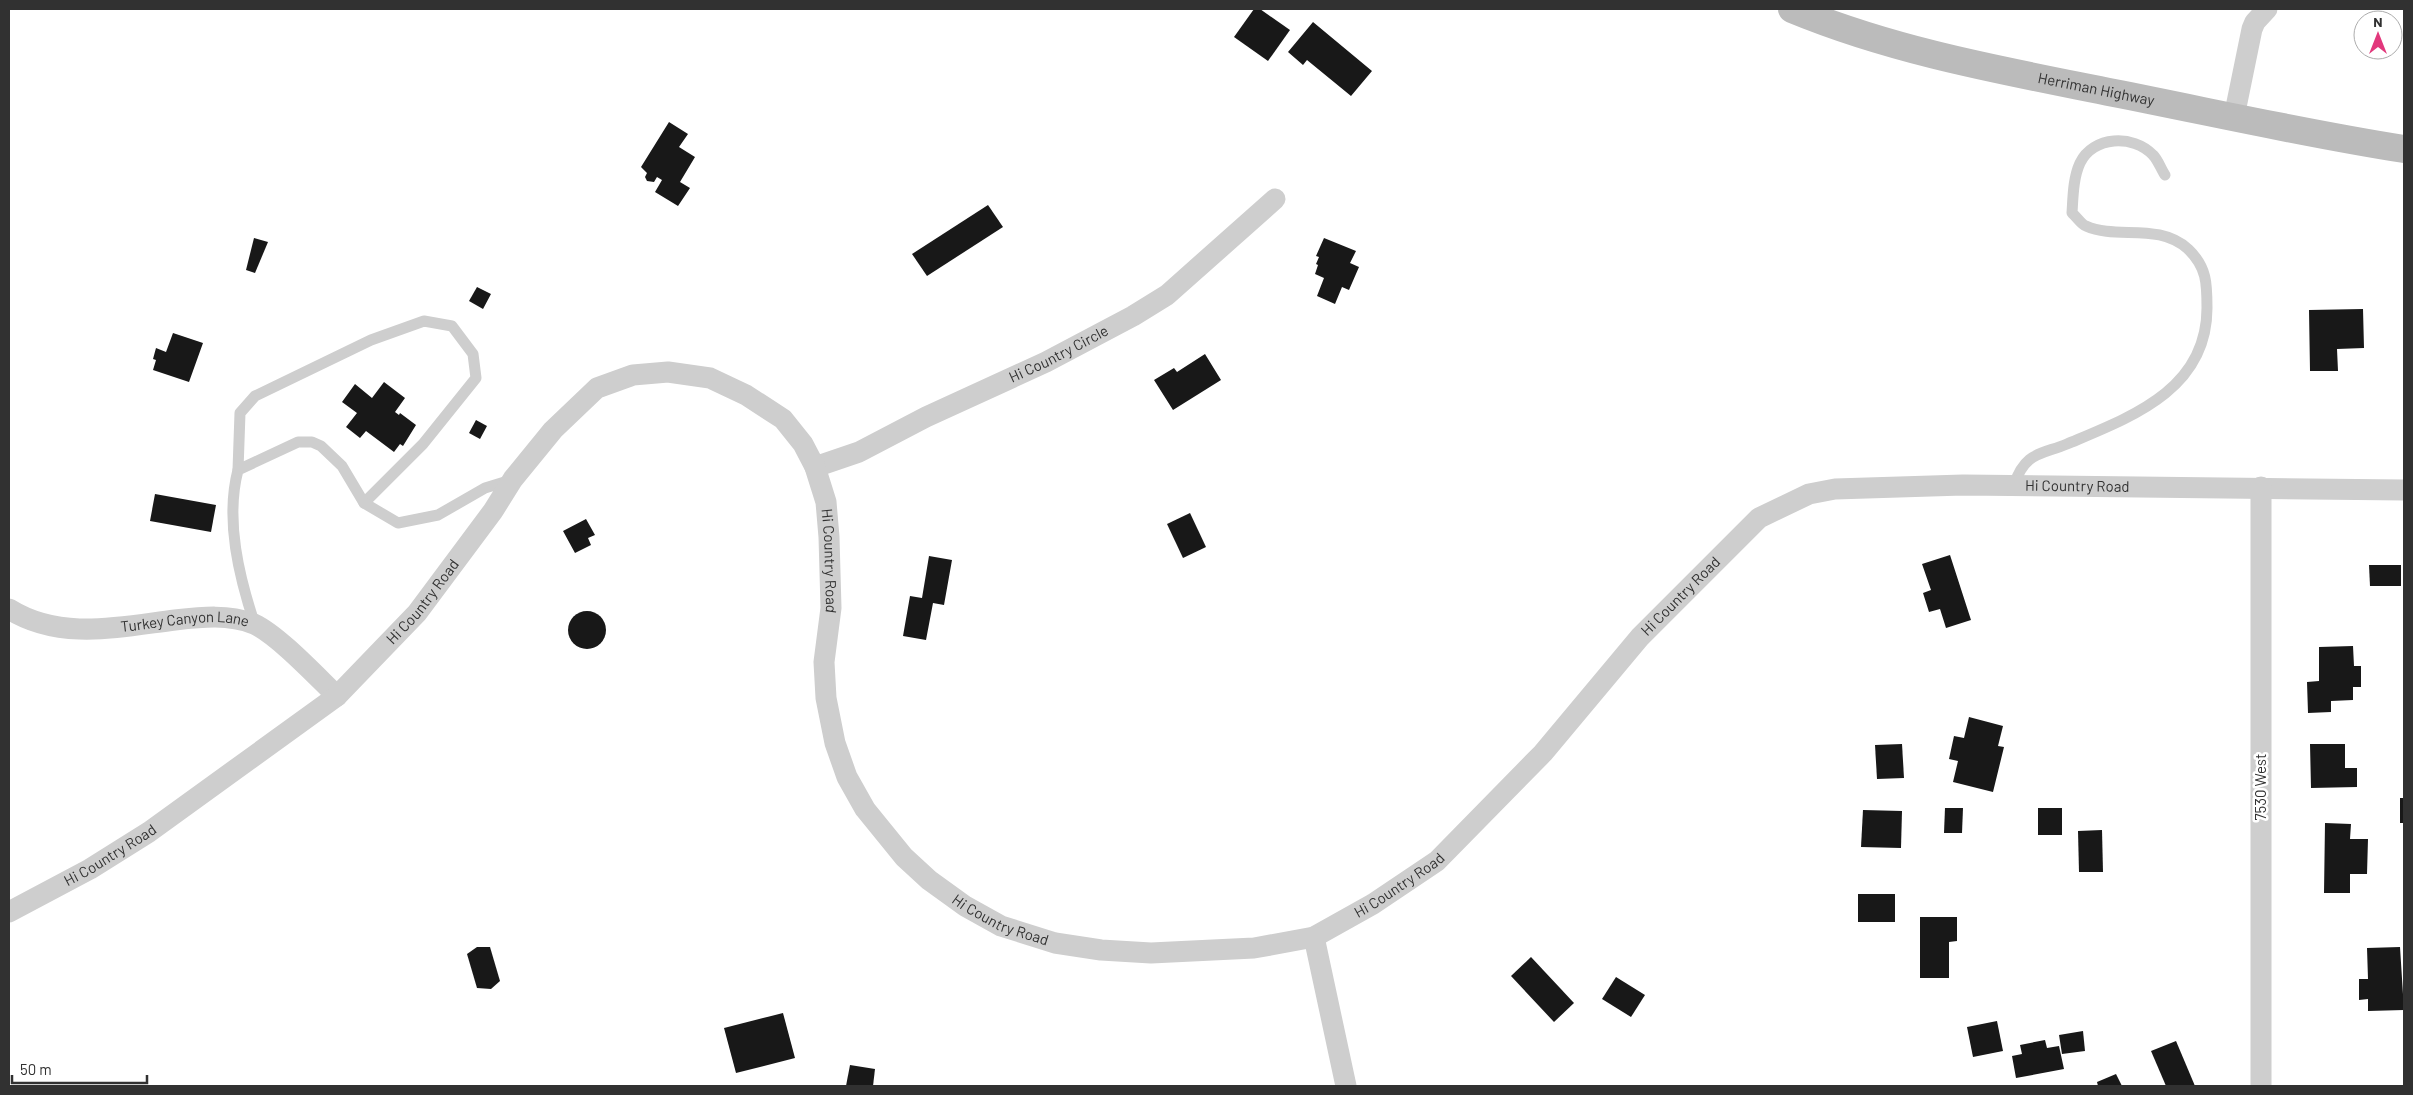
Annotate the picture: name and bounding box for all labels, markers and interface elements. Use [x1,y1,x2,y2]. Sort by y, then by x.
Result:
north arrow [2353,10,2403,60]
text: N [2373,13,2383,30]
street label: Herriman Highway [2036,68,2156,109]
street label: Hi Country Circle [1006,321,1111,386]
street label: Hi Country Road [2025,476,2130,495]
street label: Hi Country Road [819,508,841,614]
street label: Hi Country Road [1637,552,1723,639]
street label: Hi Country Road [382,555,462,647]
street label: Turkey Canyon Lane [120,607,252,635]
street label: 7530 West [2251,754,2269,820]
street label: Hi Country Road [61,820,159,889]
street label: Hi Country Road [1351,849,1448,921]
street label: Hi Country Road [949,890,1051,948]
scale bar [12,1052,148,1084]
text: 50 m [20,1060,52,1078]

